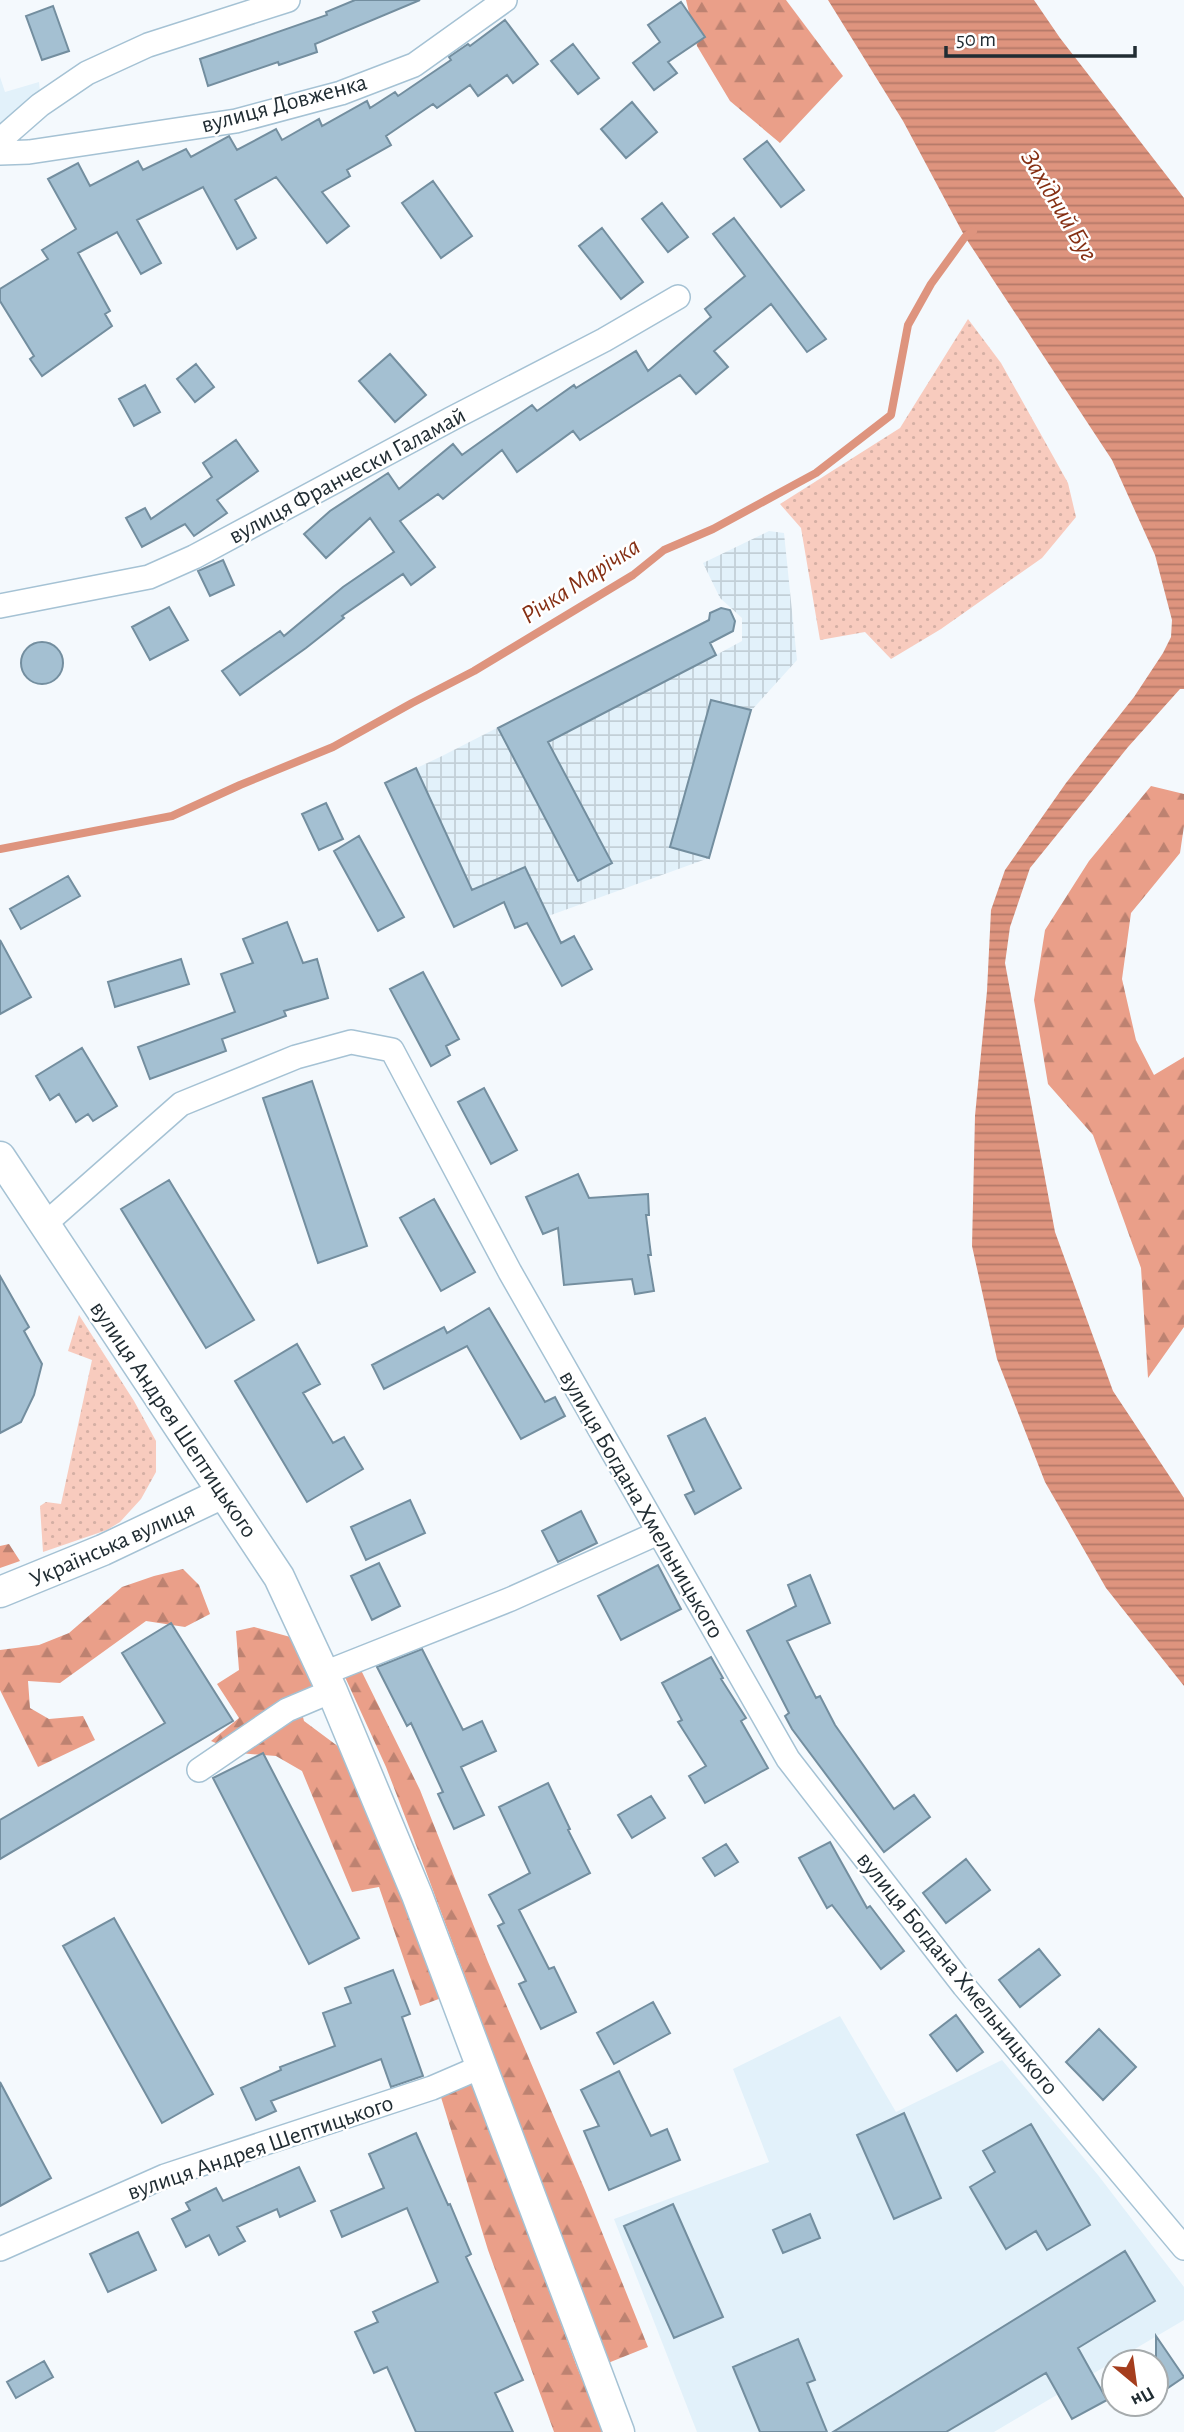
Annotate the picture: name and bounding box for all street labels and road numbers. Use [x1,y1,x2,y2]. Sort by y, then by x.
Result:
street label: вулиця Довженка [199,70,370,138]
street label: вулиця Франчески Галамай [225,403,470,549]
street label: вулиця Андрея Шептицького [85,1297,261,1542]
street label: вулиця Богдана Хмельницького [555,1367,728,1642]
street label: Українська вулиця [26,1498,199,1592]
street label: вулиця Богдана Хмельницького [852,1848,1062,2100]
street label: вулиця Андрея Шептицького [124,2091,396,2205]

